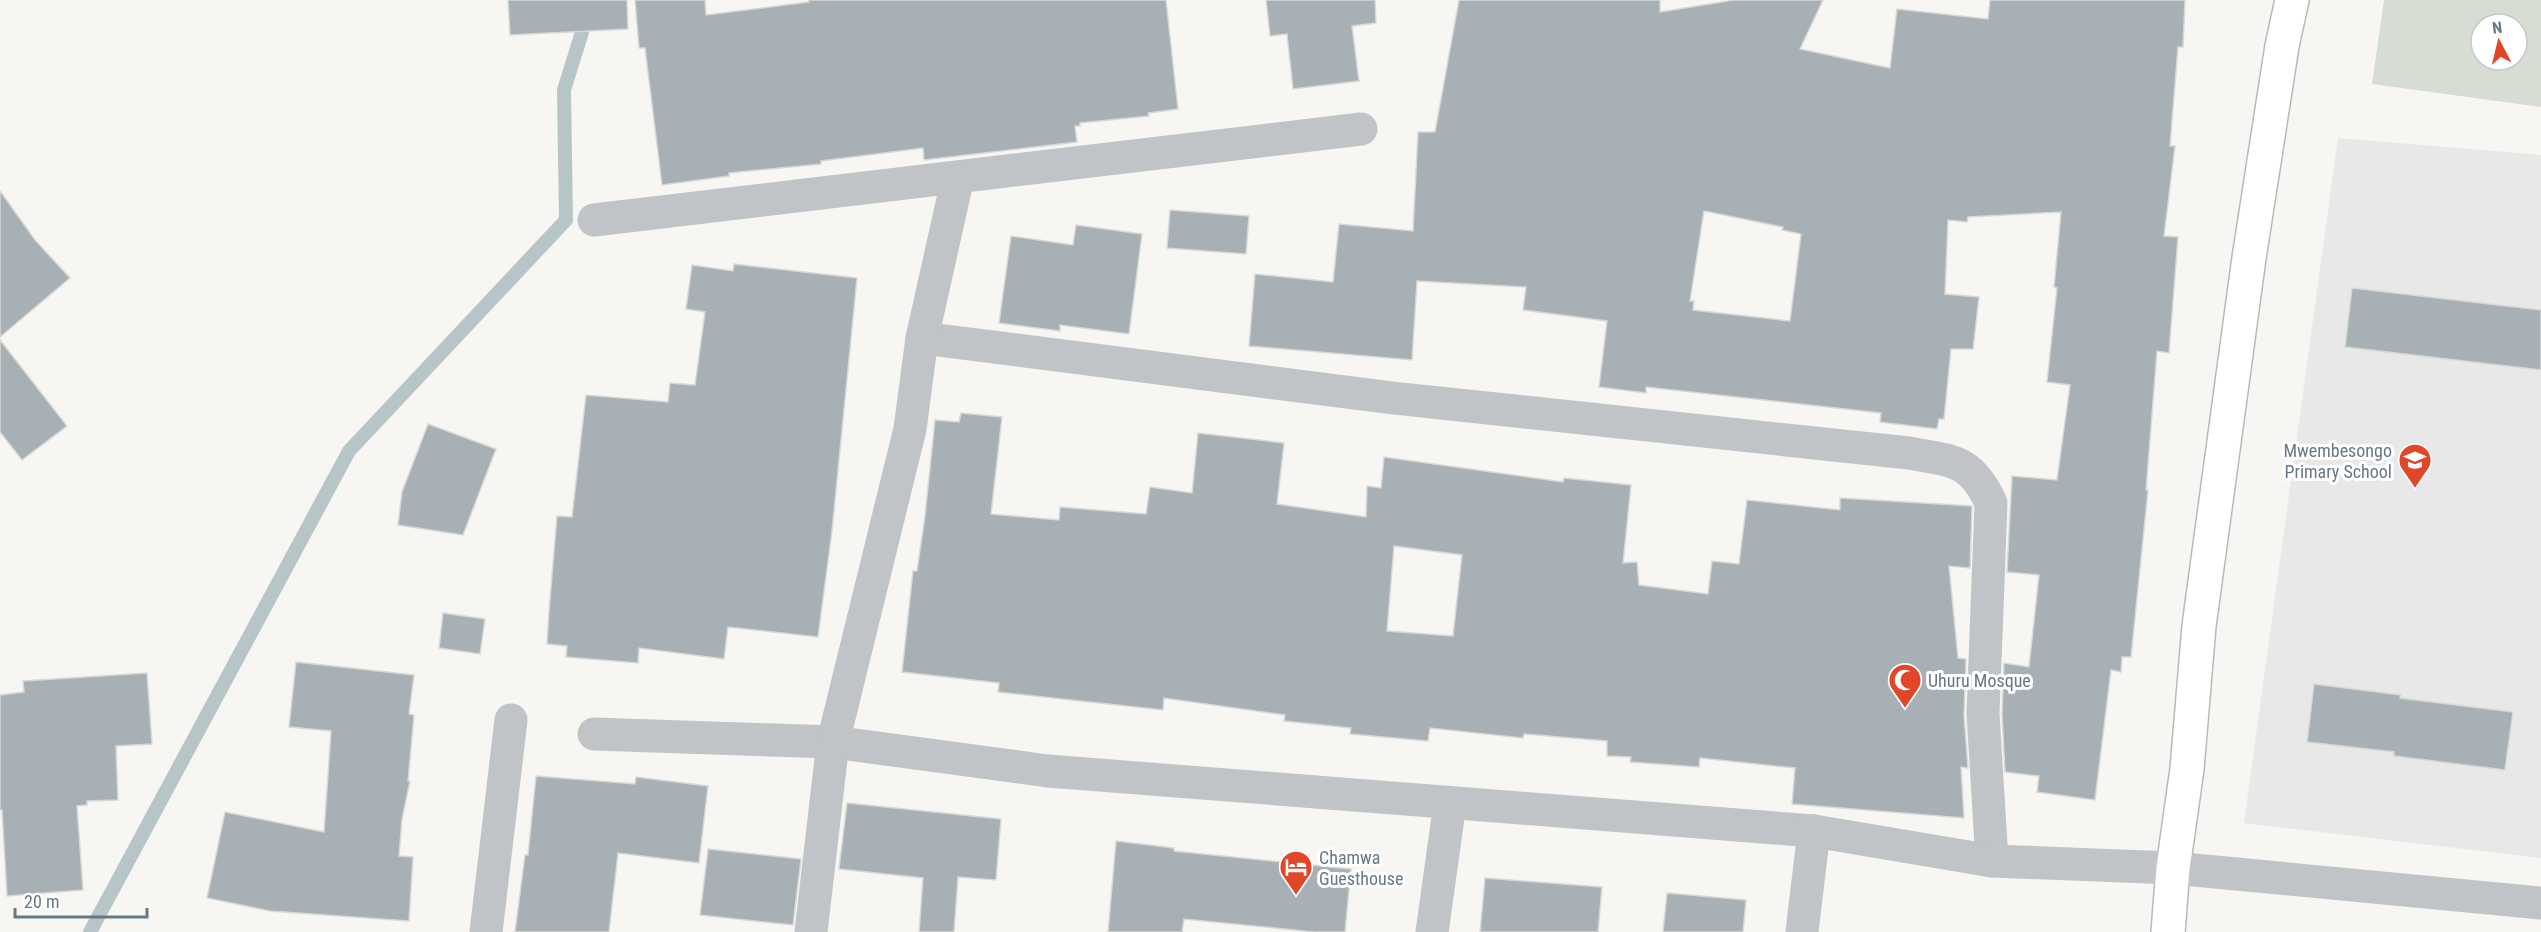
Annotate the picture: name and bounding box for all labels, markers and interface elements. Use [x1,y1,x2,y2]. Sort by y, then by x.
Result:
north arrow [2469,12,2529,72]
text: N [2491,18,2503,38]
place label: Mwembesongo Primary School [2284,440,2392,482]
school or university icon: Mwembesongo Primary School [2397,442,2433,489]
mosque icon: Uhuru Mosque [1887,662,1923,709]
place label: Uhuru Mosque [1928,670,2031,691]
place label: Chamwa Guesthouse [1319,847,1403,889]
hotel icon: Chamwa Guesthouse [1278,849,1314,896]
scale bar [15,881,147,919]
text: 20 m [24,891,59,912]

